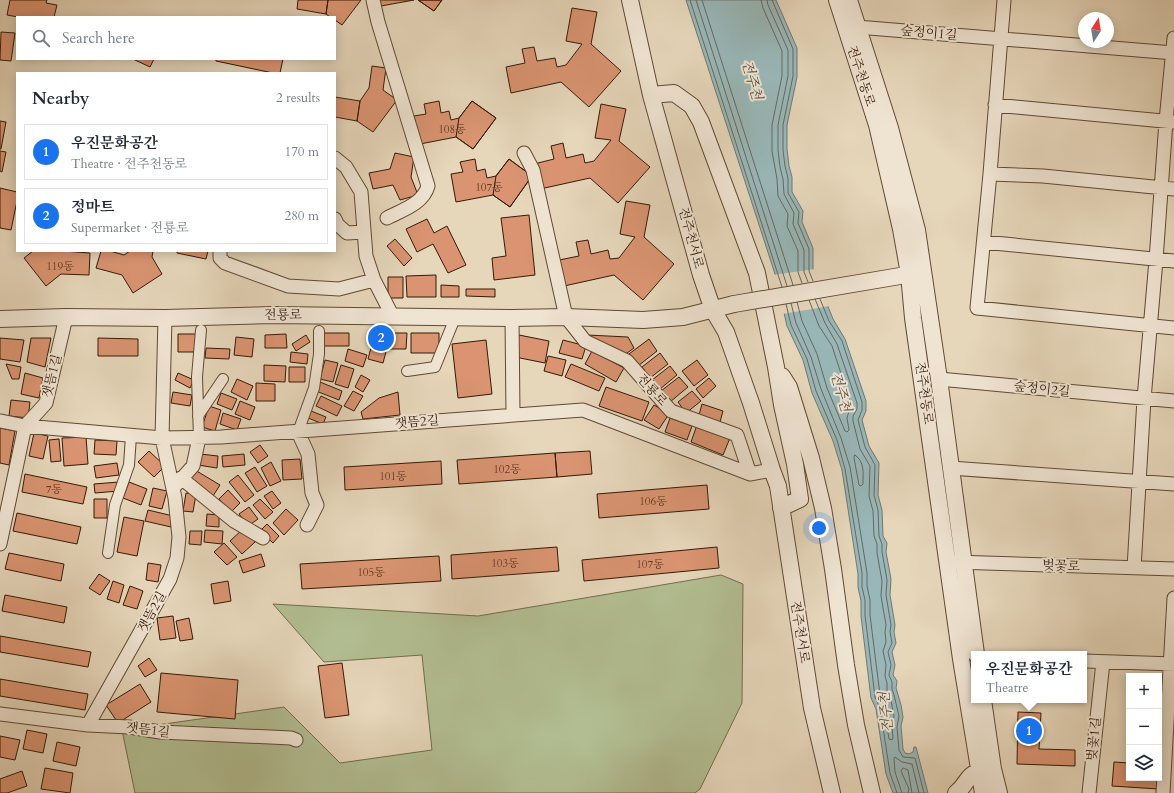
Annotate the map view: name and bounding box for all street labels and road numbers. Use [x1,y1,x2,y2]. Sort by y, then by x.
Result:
street label: 숲정이1길 [900,22,958,44]
street label: 전주천동로 [843,43,879,109]
street label: 전주천서로 [674,205,708,271]
street label: 전룡로 [264,306,302,324]
street label: 잿뜸1길 [38,352,66,400]
street label: 전주천동로 [911,361,937,426]
street label: 전룡로 [633,370,672,410]
street label: 숲정이2길 [1013,377,1071,401]
street label: 잿뜸2길 [394,411,440,433]
street label: 벚꽃로 [1042,556,1081,576]
street label: 잿뜸2길 [133,588,171,636]
street label: 전주천서로 [786,600,814,665]
street label: 벚꽃1길 [1083,716,1105,762]
street label: 잿뜸1길 [125,718,171,742]

